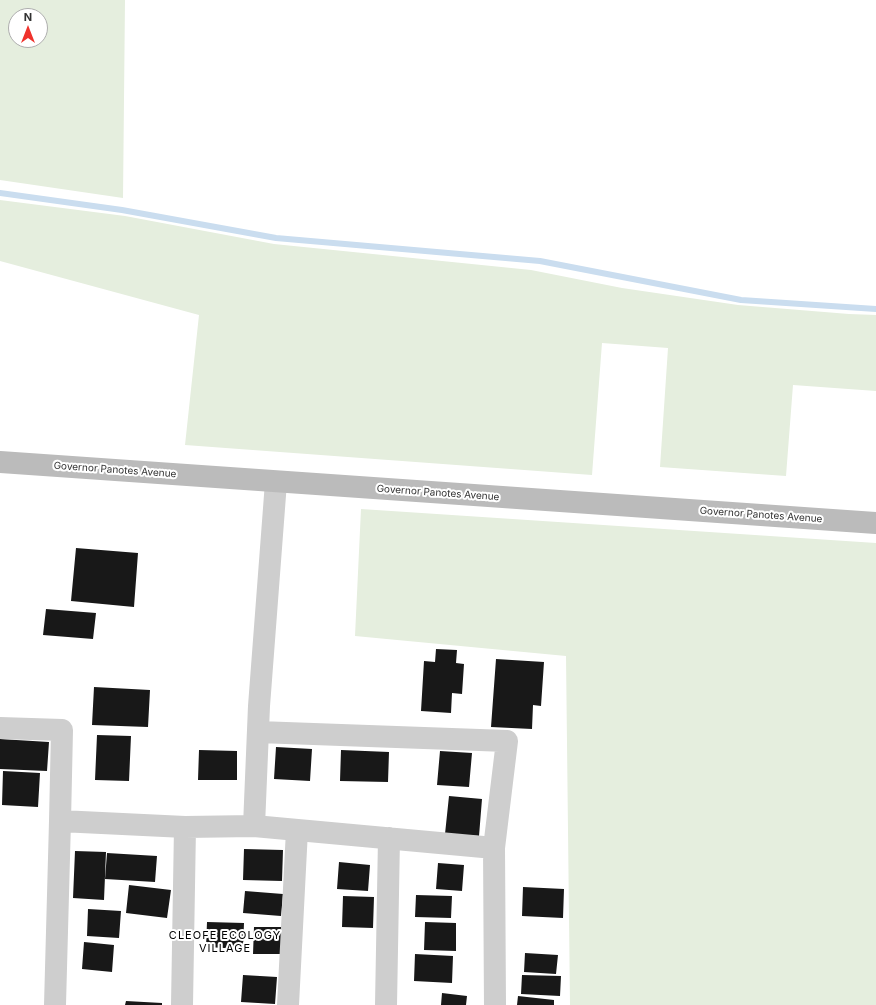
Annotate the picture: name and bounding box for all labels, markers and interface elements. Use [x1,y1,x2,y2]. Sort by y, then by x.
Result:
north arrow [8,8,48,48]
text: N [24,10,32,24]
street label: Governor Panotes Avenue [53,460,177,480]
street label: Governor Panotes Avenue [376,483,500,503]
street label: Governor Panotes Avenue [699,505,823,525]
district label: CLEOFE ECOLOGY VILLAGE [169,929,281,955]

